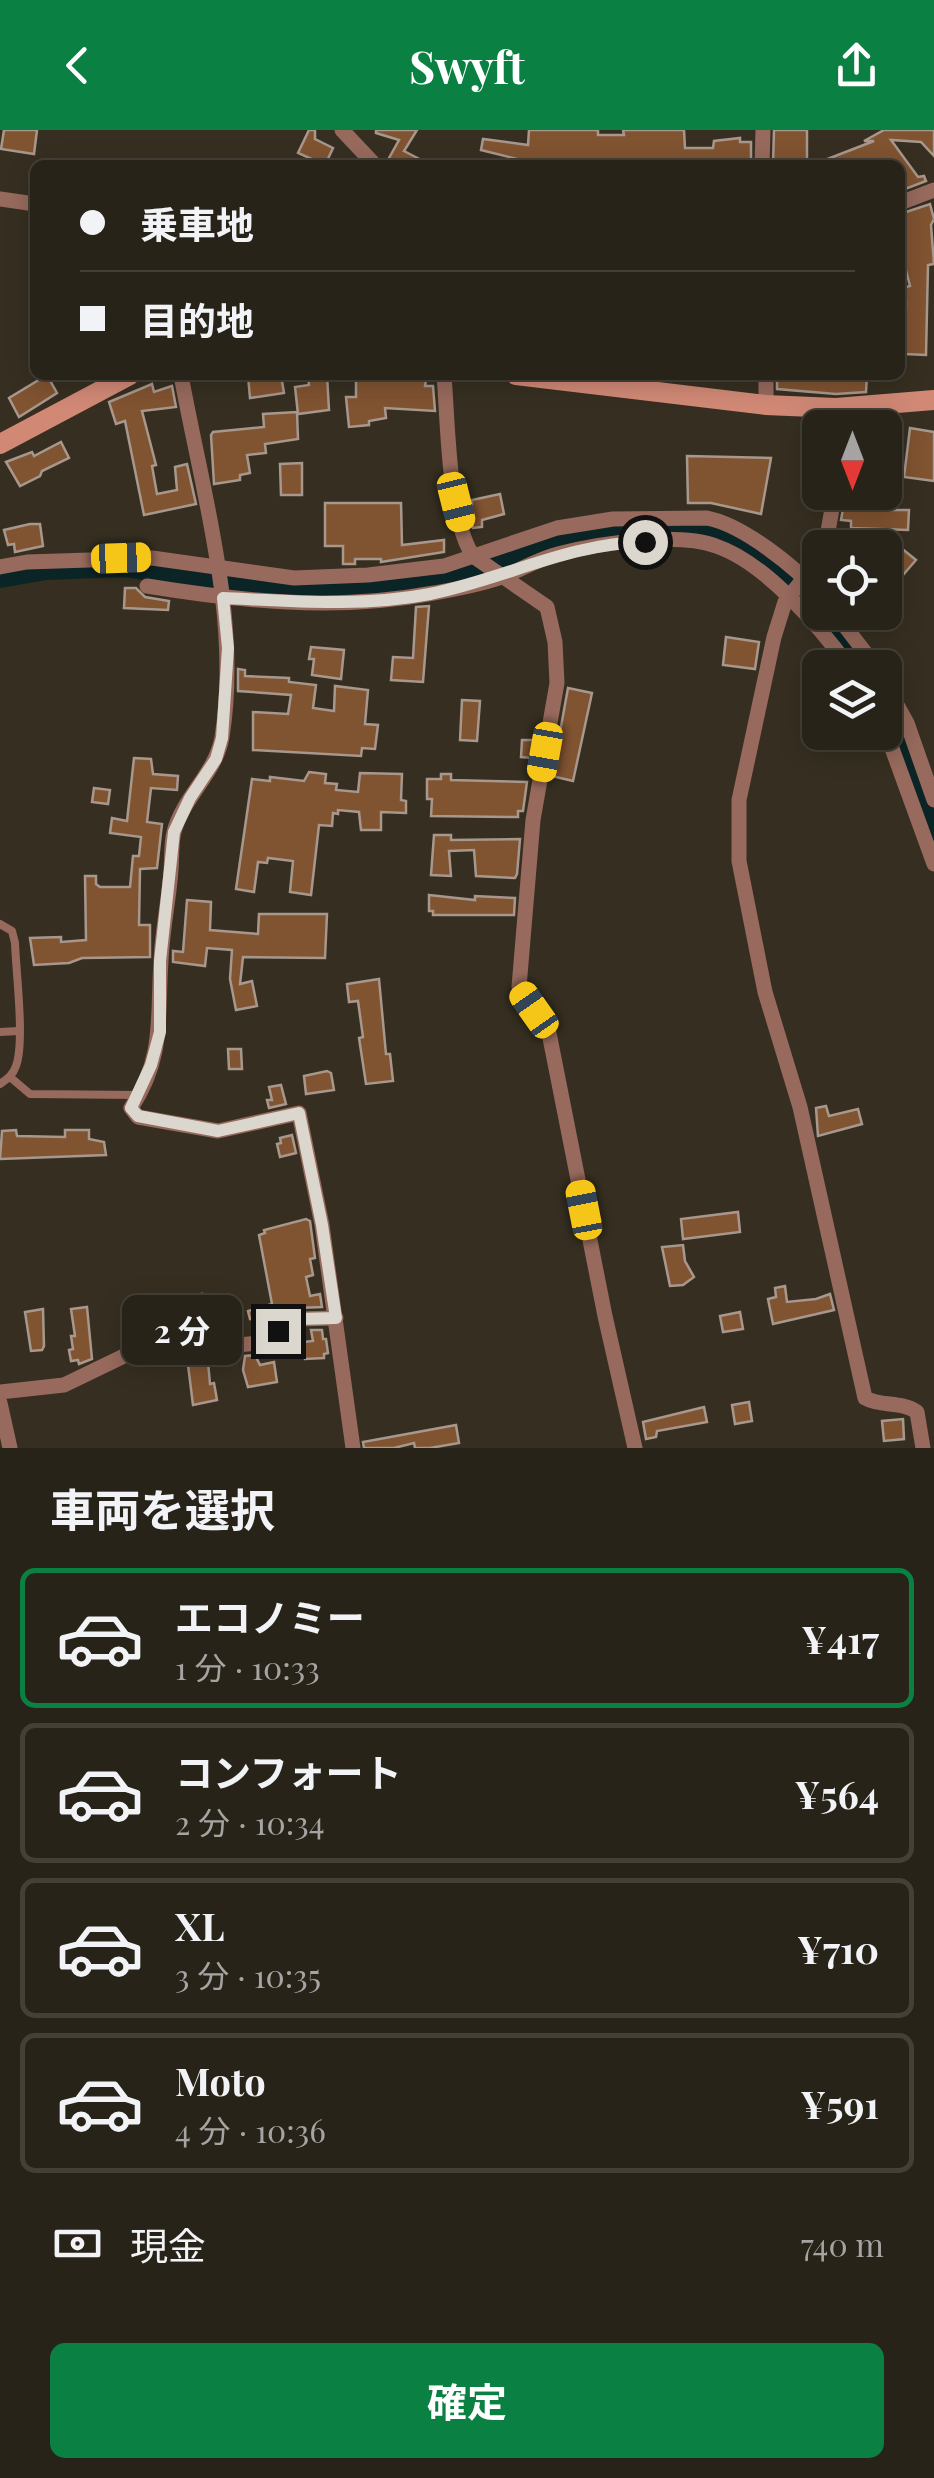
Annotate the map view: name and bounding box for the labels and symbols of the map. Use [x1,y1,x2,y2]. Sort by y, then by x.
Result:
north arrow [802,410,902,510]
car [434,469,478,535]
route start [623,520,668,565]
car [90,542,152,574]
car [525,720,565,784]
car [505,977,563,1043]
car [564,1178,604,1242]
callout: 2 分 [123,1296,243,1366]
route end [256,1309,301,1354]

